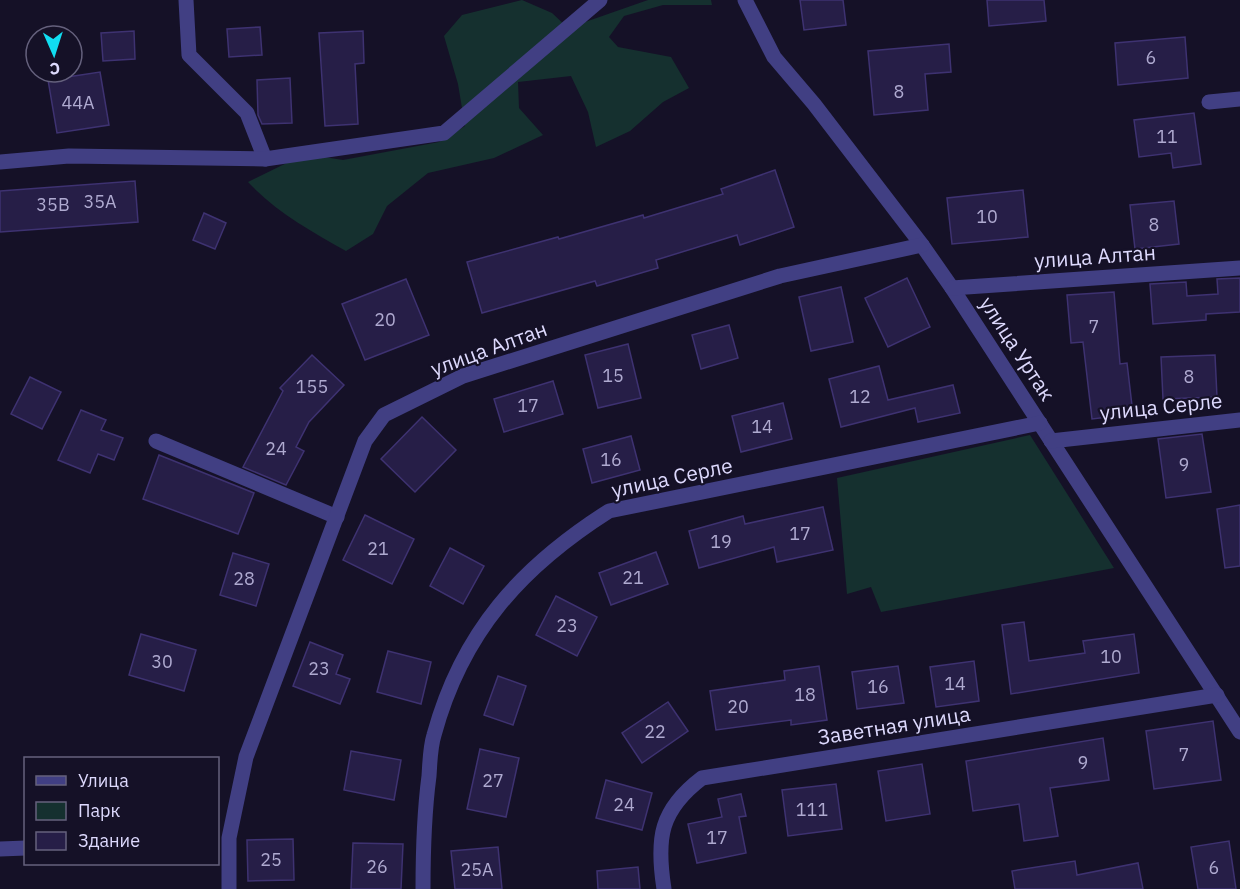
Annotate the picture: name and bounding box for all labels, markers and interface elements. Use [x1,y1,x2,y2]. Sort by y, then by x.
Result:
north arrow [24,24,84,84]
house number: 6 [1146,46,1156,69]
text: С [49,59,61,79]
house number: 8 [894,80,904,103]
house number: 44А [61,91,95,114]
house number: 11 [1156,125,1178,148]
house number: 35А [83,190,117,213]
house number: 35В [36,193,70,216]
house number: 10 [976,205,998,228]
house number: 8 [1149,213,1159,236]
street label: улица Алтан [1033,238,1157,274]
street label: улица Уртак [974,291,1062,406]
house number: 20 [374,308,396,331]
street label: улица Алтан [427,314,551,382]
house number: 7 [1089,315,1099,338]
house number: 15 [602,364,624,387]
house number: 8 [1184,365,1194,388]
house number: 155 [296,375,328,398]
house number: 12 [849,385,871,408]
street label: улица Серле [1098,386,1224,426]
house number: 17 [517,394,539,417]
house number: 14 [751,415,773,438]
house number: 24 [265,437,287,460]
house number: 16 [600,448,622,471]
street label: улица Серле [609,451,735,504]
house number: 9 [1179,453,1189,476]
house number: 17 [789,522,811,545]
house number: 19 [710,530,732,553]
house number: 21 [367,537,389,560]
house number: 21 [622,566,644,589]
house number: 28 [233,567,255,590]
house number: 23 [556,614,578,637]
house number: 10 [1100,645,1122,668]
house number: 30 [151,650,173,673]
house number: 23 [308,657,330,680]
house number: 14 [944,672,966,695]
house number: 16 [867,675,889,698]
house number: 18 [794,683,816,706]
house number: 20 [727,695,749,718]
street label: Заветная улица [815,699,972,751]
house number: 22 [644,720,666,743]
house number: 7 [1179,743,1189,766]
house number: 9 [1078,751,1088,774]
legend [24,757,219,865]
text: Улица [78,769,129,792]
house number: 27 [482,769,504,792]
house number: 24 [613,793,635,816]
house number: 111 [796,798,828,821]
text: Парк [78,799,121,822]
house number: 17 [706,826,728,849]
text: Здание [78,829,140,852]
house number: 25 [260,848,282,871]
house number: 26 [366,855,388,878]
house number: 6 [1209,856,1219,879]
house number: 25А [460,858,494,881]

